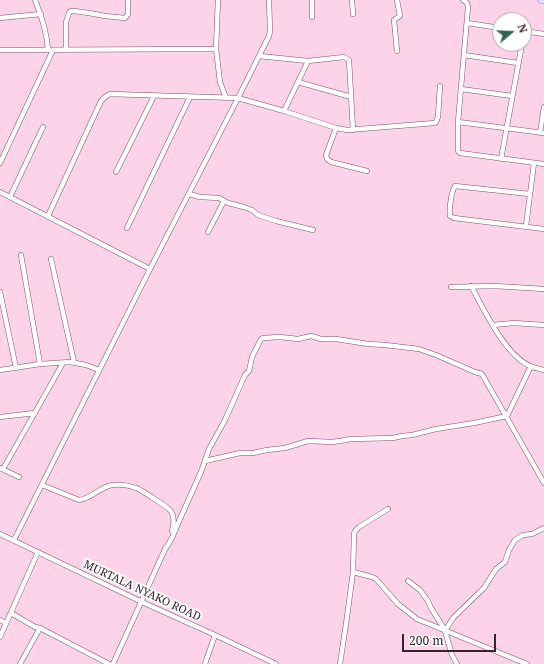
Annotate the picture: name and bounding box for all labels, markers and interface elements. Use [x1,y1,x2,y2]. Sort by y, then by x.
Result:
north arrow [492,12,532,52]
text: N [514,22,531,35]
street label: MURTALA NYAKO ROAD [81,558,203,624]
scale bar [404,626,498,652]
text: 200 m [409,632,444,649]

